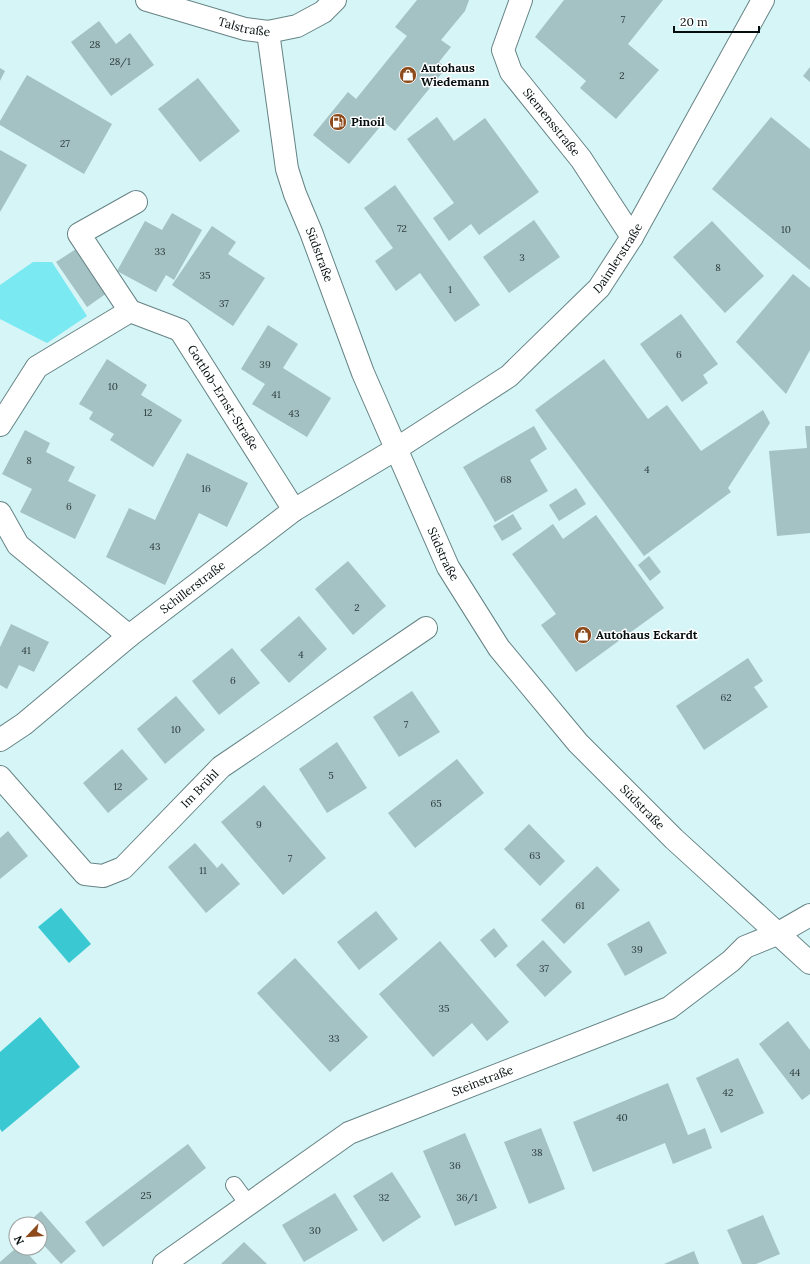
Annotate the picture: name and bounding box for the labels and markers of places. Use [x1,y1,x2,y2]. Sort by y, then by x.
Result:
place label: Autohaus Wiedemann [421,60,490,89]
shop icon: Autohaus Wiedemann [398,65,418,85]
fuel station icon: Pinoil [328,112,348,132]
place label: Pinoil [351,114,385,129]
shop icon: Autohaus Eckardt [573,625,593,645]
place label: Autohaus Eckardt [596,627,699,642]

